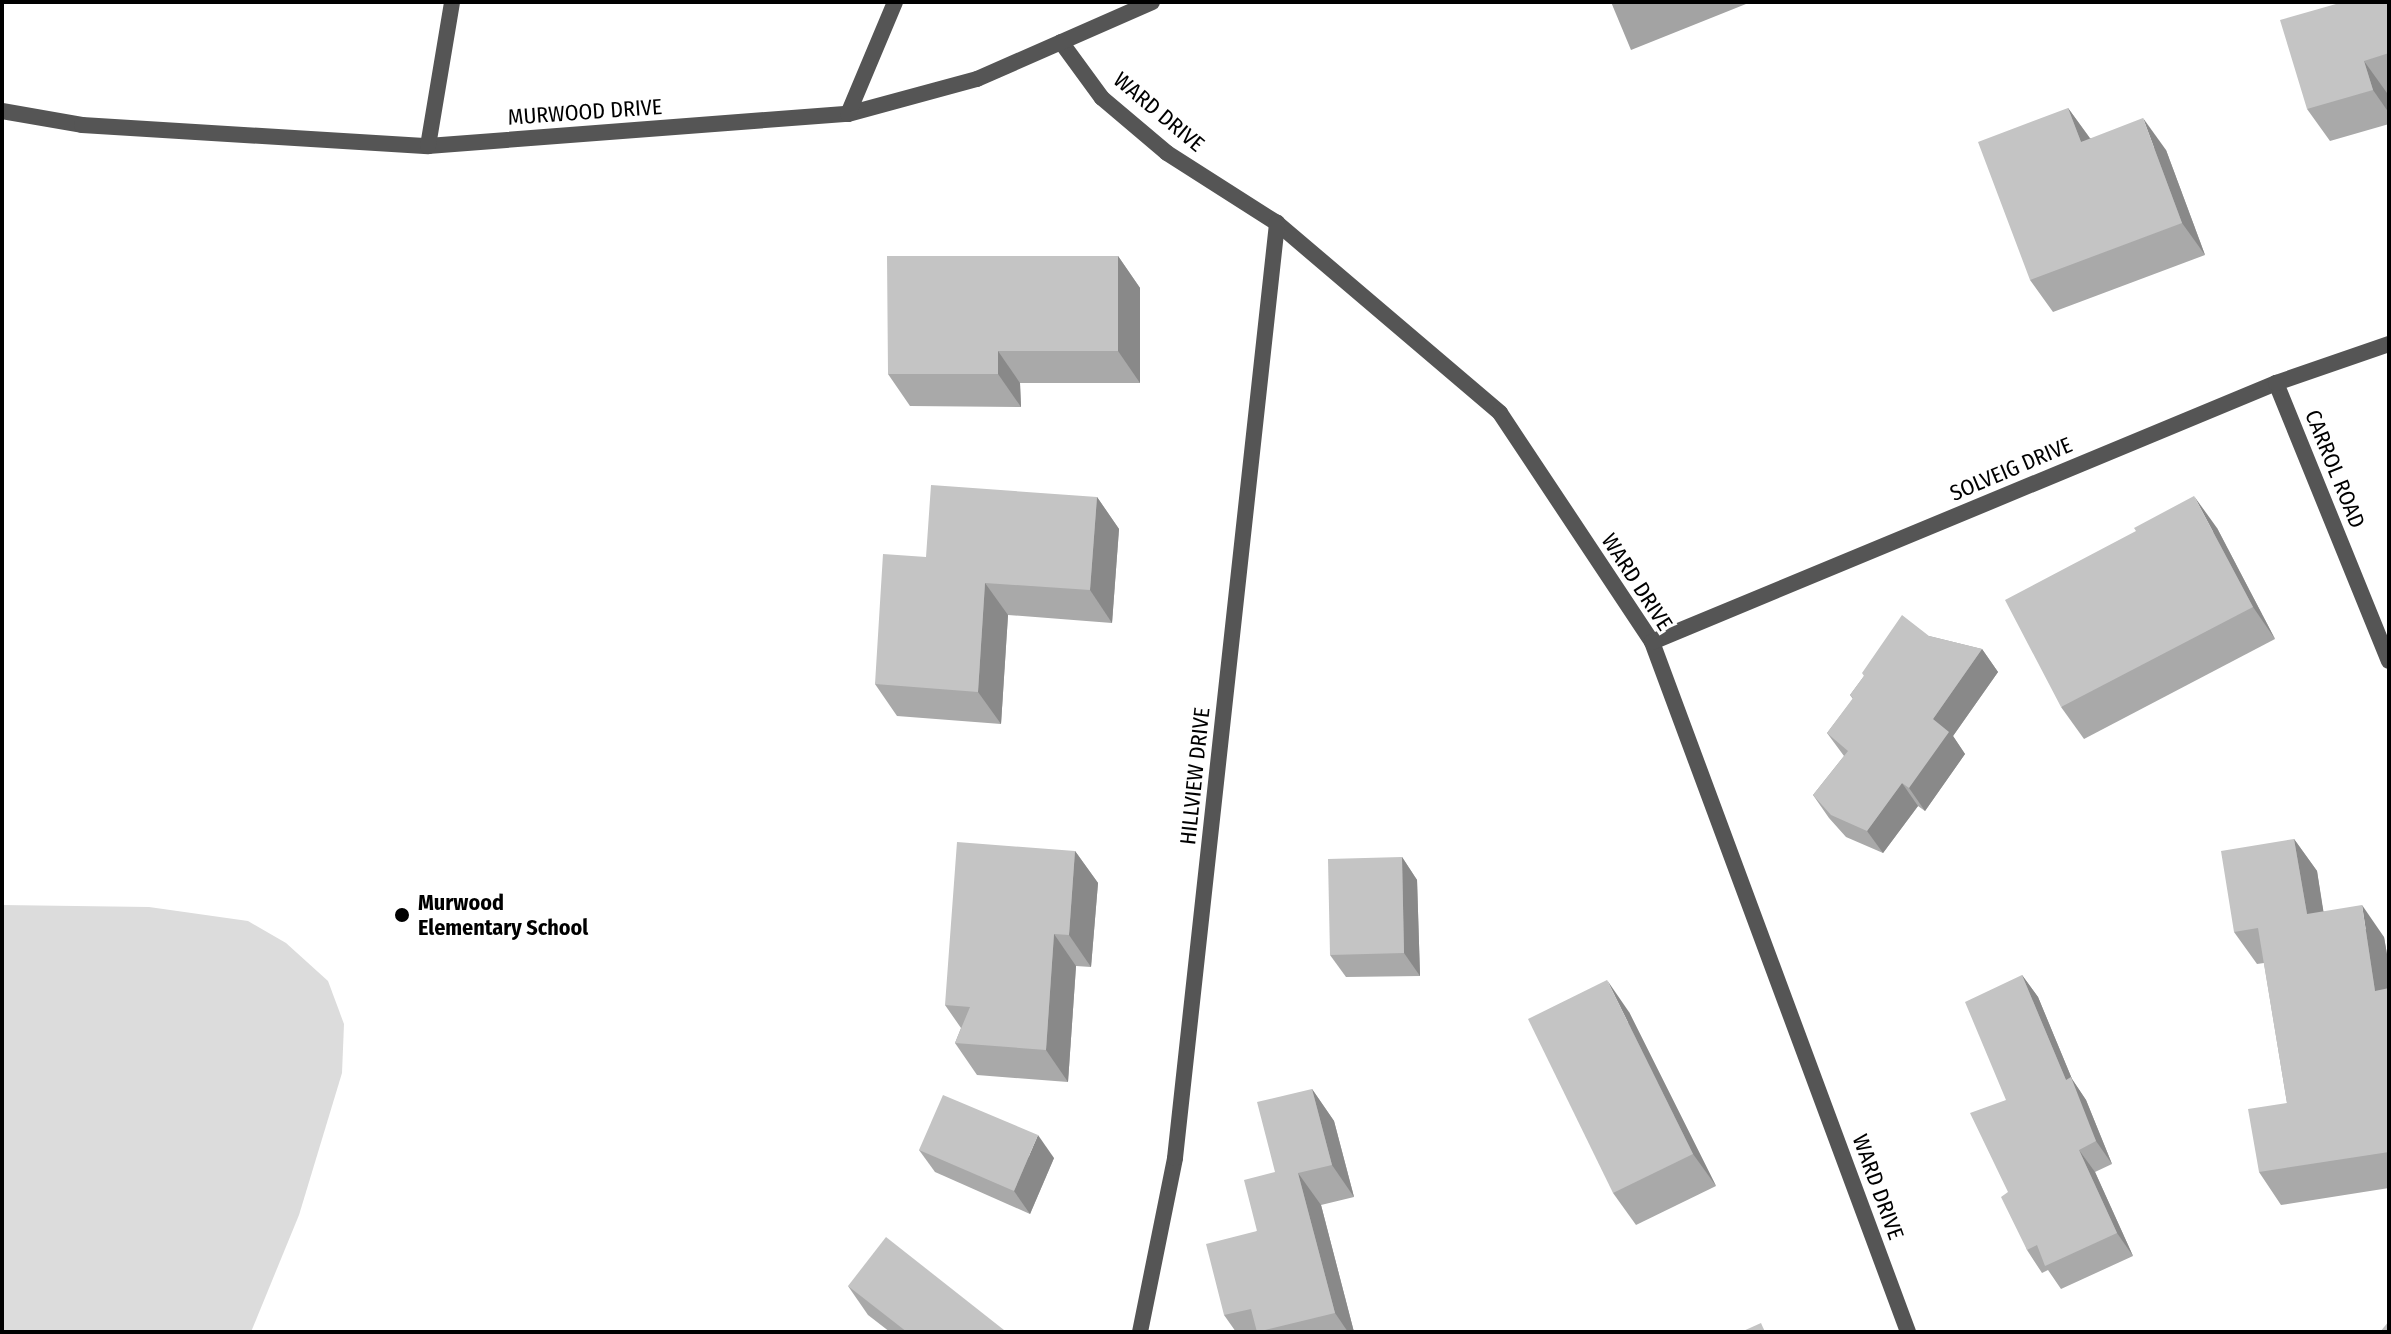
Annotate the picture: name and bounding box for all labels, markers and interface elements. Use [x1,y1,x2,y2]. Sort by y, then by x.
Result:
street label: WARD DRIVE [1108,67,1210,157]
street label: MURWOOD DRIVE [507,93,663,131]
street label: CARROL ROAD [2299,406,2371,532]
street label: SOLVEIG DRIVE [1946,431,2076,507]
street label: WARD DRIVE [1596,529,1678,635]
street label: HILLVIEW DRIVE [1175,706,1215,846]
place label: Murwood Elementary School [418,889,588,940]
marker: Murwood Elementary School [393,906,411,924]
street label: WARD DRIVE [1847,1131,1909,1243]

